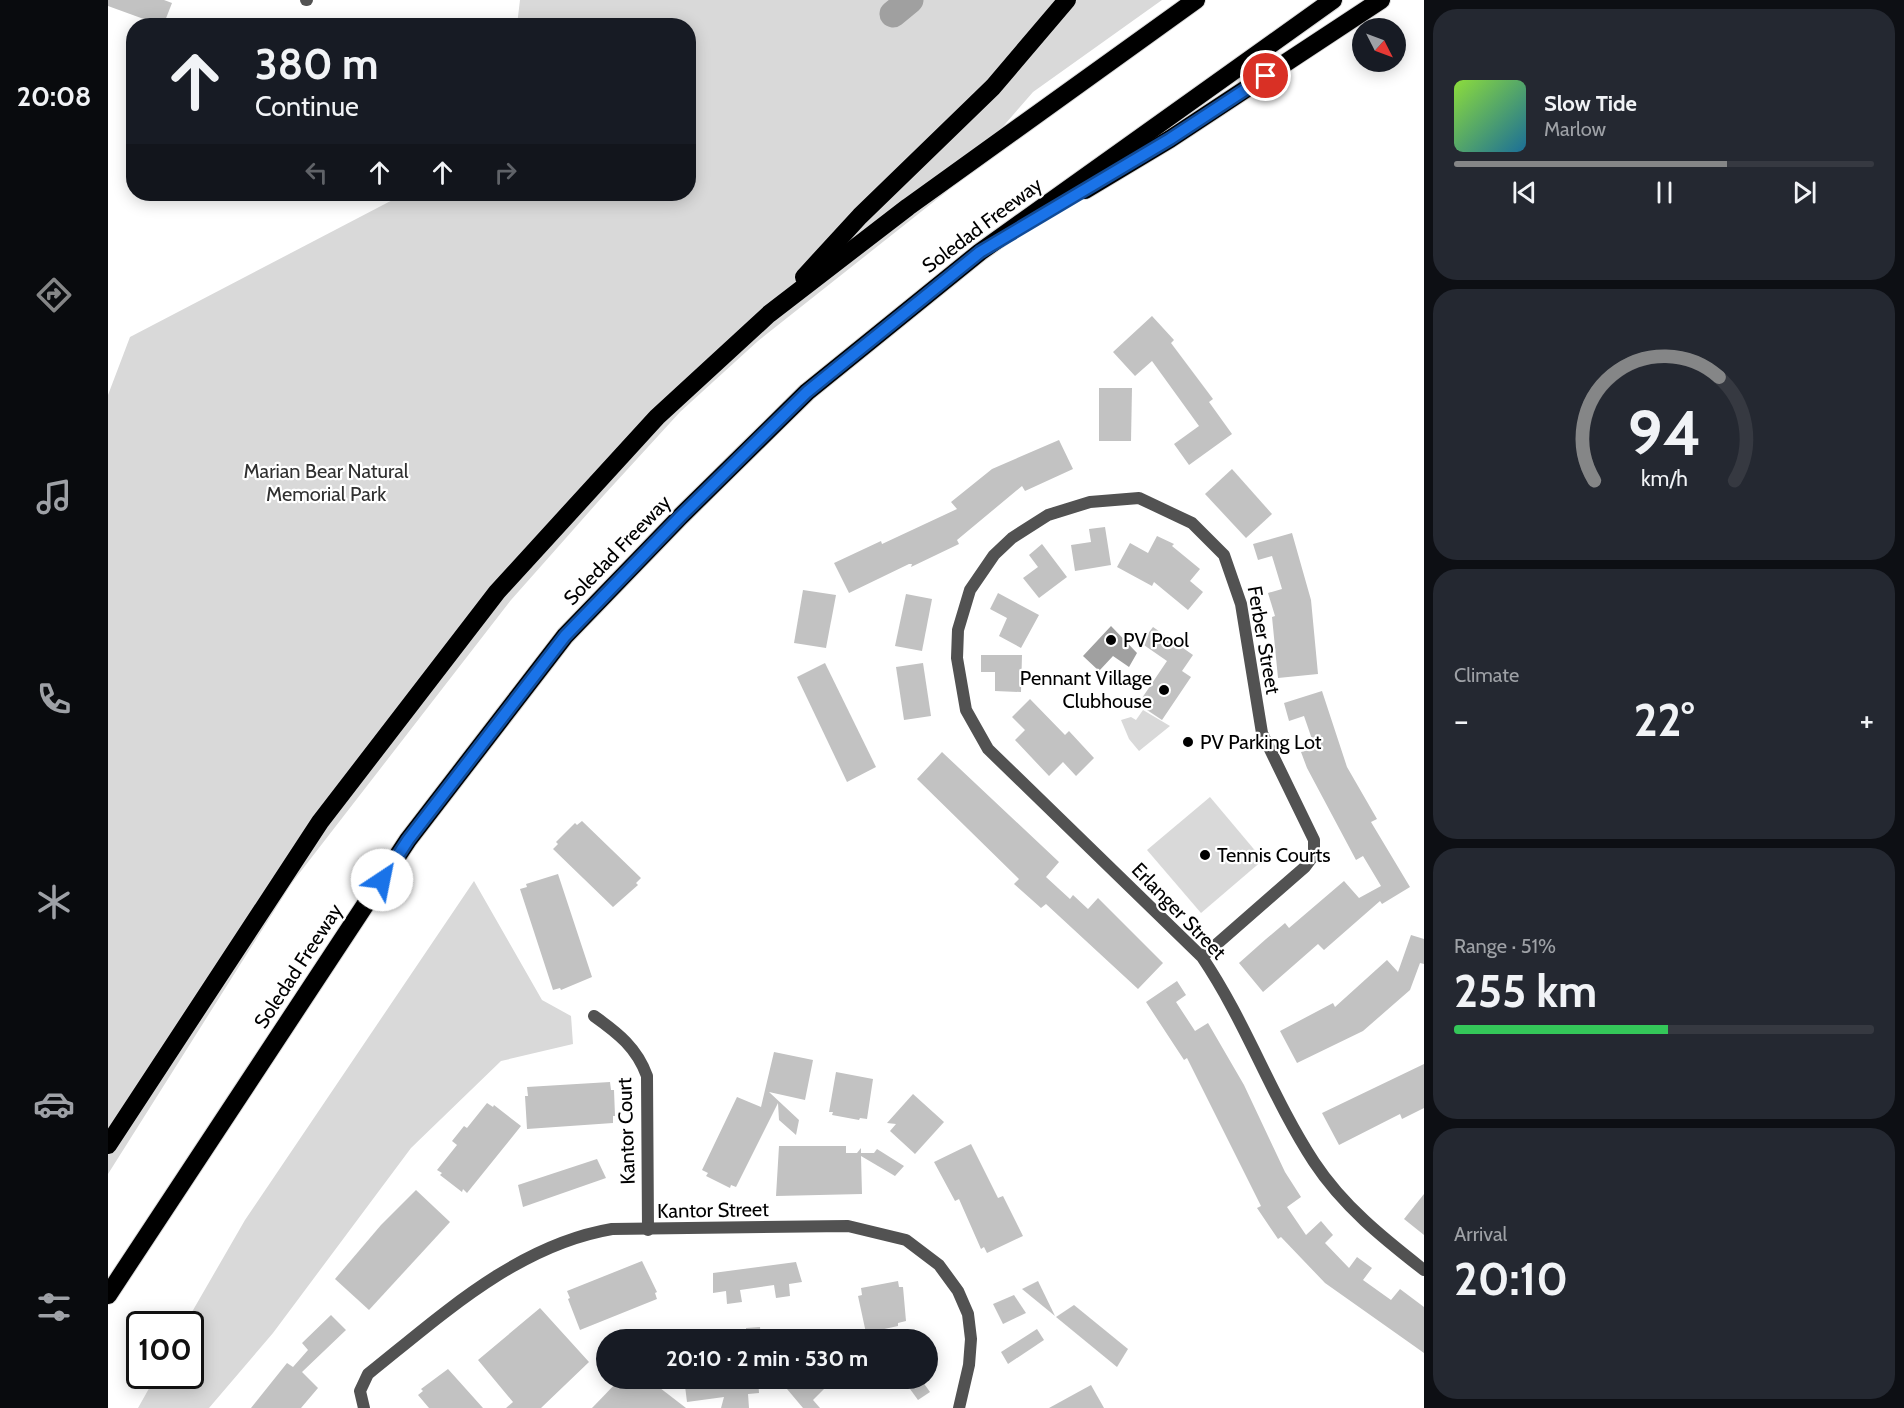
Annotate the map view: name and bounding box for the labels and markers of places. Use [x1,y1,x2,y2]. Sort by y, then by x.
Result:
pin [1240,50,1291,101]
place label: PV Pool [1123,628,1189,652]
marker: PV Pool [1104,633,1118,647]
place label: Pennant Village Clubhouse [1020,666,1152,713]
marker: Pennant Village Clubhouse [1157,683,1171,697]
place label: PV Parking Lot [1200,730,1322,754]
marker: PV Parking Lot [1181,735,1195,749]
place label: Tennis Courts [1217,843,1331,867]
marker: Tennis Courts [1198,848,1212,862]

